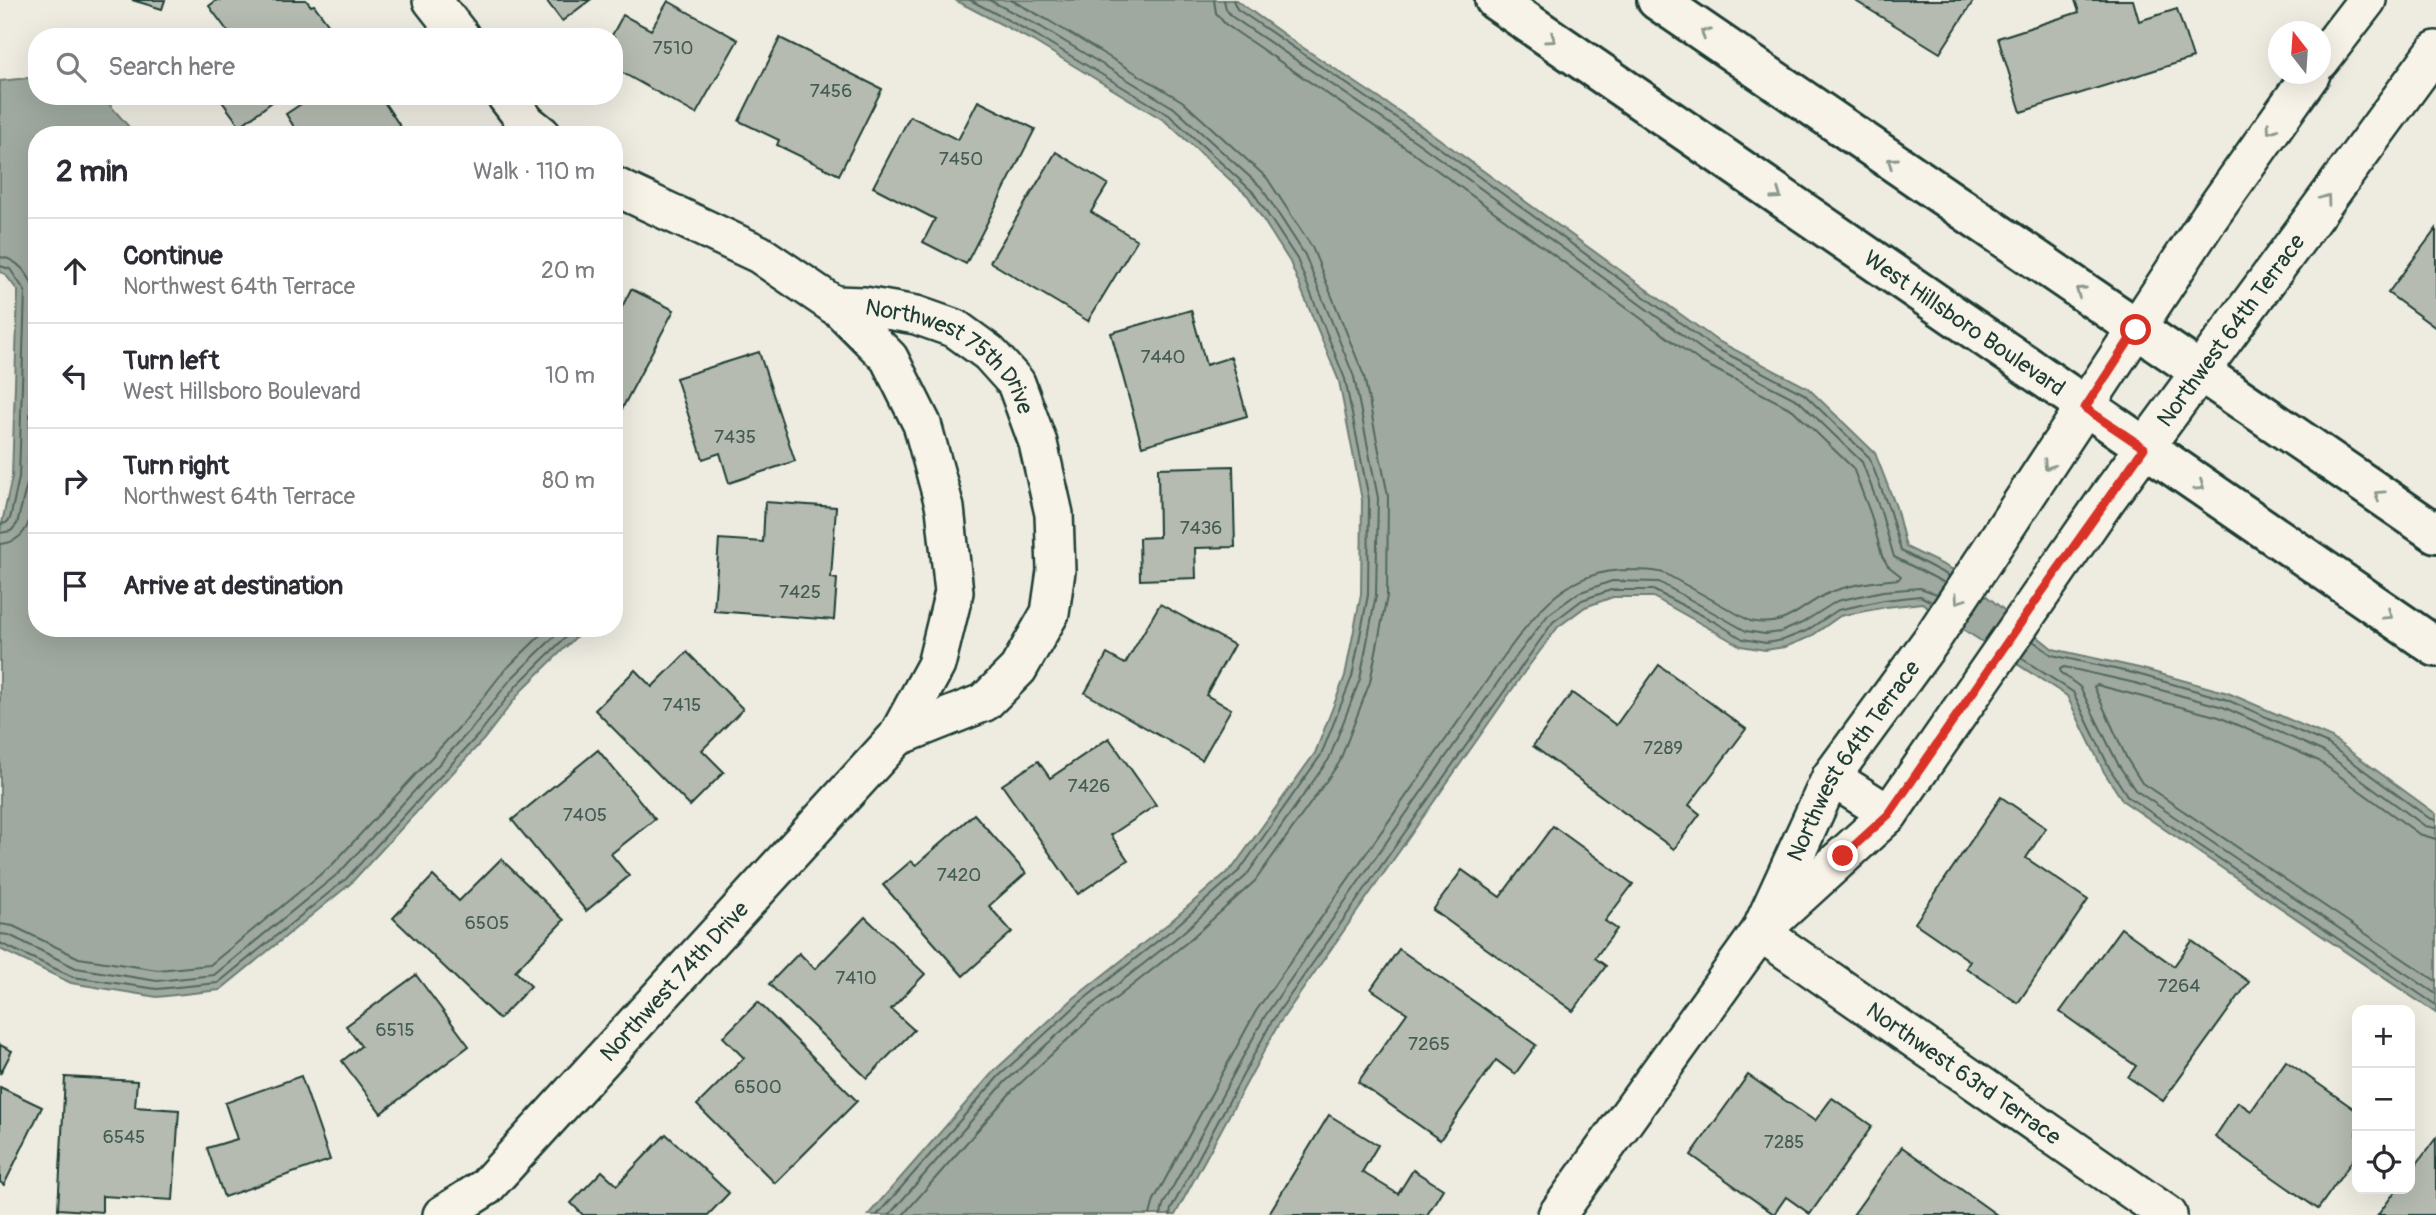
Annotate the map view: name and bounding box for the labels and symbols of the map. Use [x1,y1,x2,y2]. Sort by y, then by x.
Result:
north arrow [2268,21,2331,84]
one-way arrow [1700,29,1713,41]
one-way arrow [1543,31,1556,43]
house number: 7510 [653,36,693,60]
house number: 7456 [810,79,852,103]
one-way arrow [2267,121,2279,134]
house number: 7450 [939,147,983,171]
one-way arrow [1887,158,1900,170]
one-way arrow [1769,187,1782,199]
one-way arrow [2318,194,2330,207]
street label: Northwest 64th Terrace [2151,228,2312,433]
street label: West Hillsboro Boulevard [1858,244,2071,403]
one-way arrow [2075,287,2088,299]
street label: Northwest 75th Drive [863,292,1040,419]
route start [2120,314,2151,345]
house number: 7440 [1140,345,1186,369]
house number: 7435 [714,425,756,449]
one-way arrow [2043,457,2056,470]
one-way arrow [2192,478,2205,490]
one-way arrow [2374,490,2387,503]
house number: 7436 [1180,516,1222,540]
house number: 7425 [779,580,821,604]
one-way arrow [1954,592,1967,605]
one-way arrow [2380,606,2393,619]
street label: Northwest 64th Terrace [1780,654,1927,866]
house number: 7415 [663,693,701,717]
house number: 7289 [1643,736,1683,760]
house number: 7426 [1068,774,1110,798]
house number: 7405 [563,803,607,827]
route end [1827,840,1858,871]
house number: 7420 [937,863,981,887]
street label: Northwest 74th Drive [594,895,755,1068]
house number: 6505 [465,911,509,935]
house number: 7410 [835,966,877,990]
house number: 7264 [2158,974,2200,998]
street label: Northwest 63rd Terrace [1860,996,2067,1152]
house number: 6515 [375,1018,415,1042]
house number: 7265 [1408,1032,1450,1056]
house number: 6500 [734,1075,782,1099]
house number: 6545 [103,1125,145,1149]
house number: 7285 [1764,1130,1804,1154]

